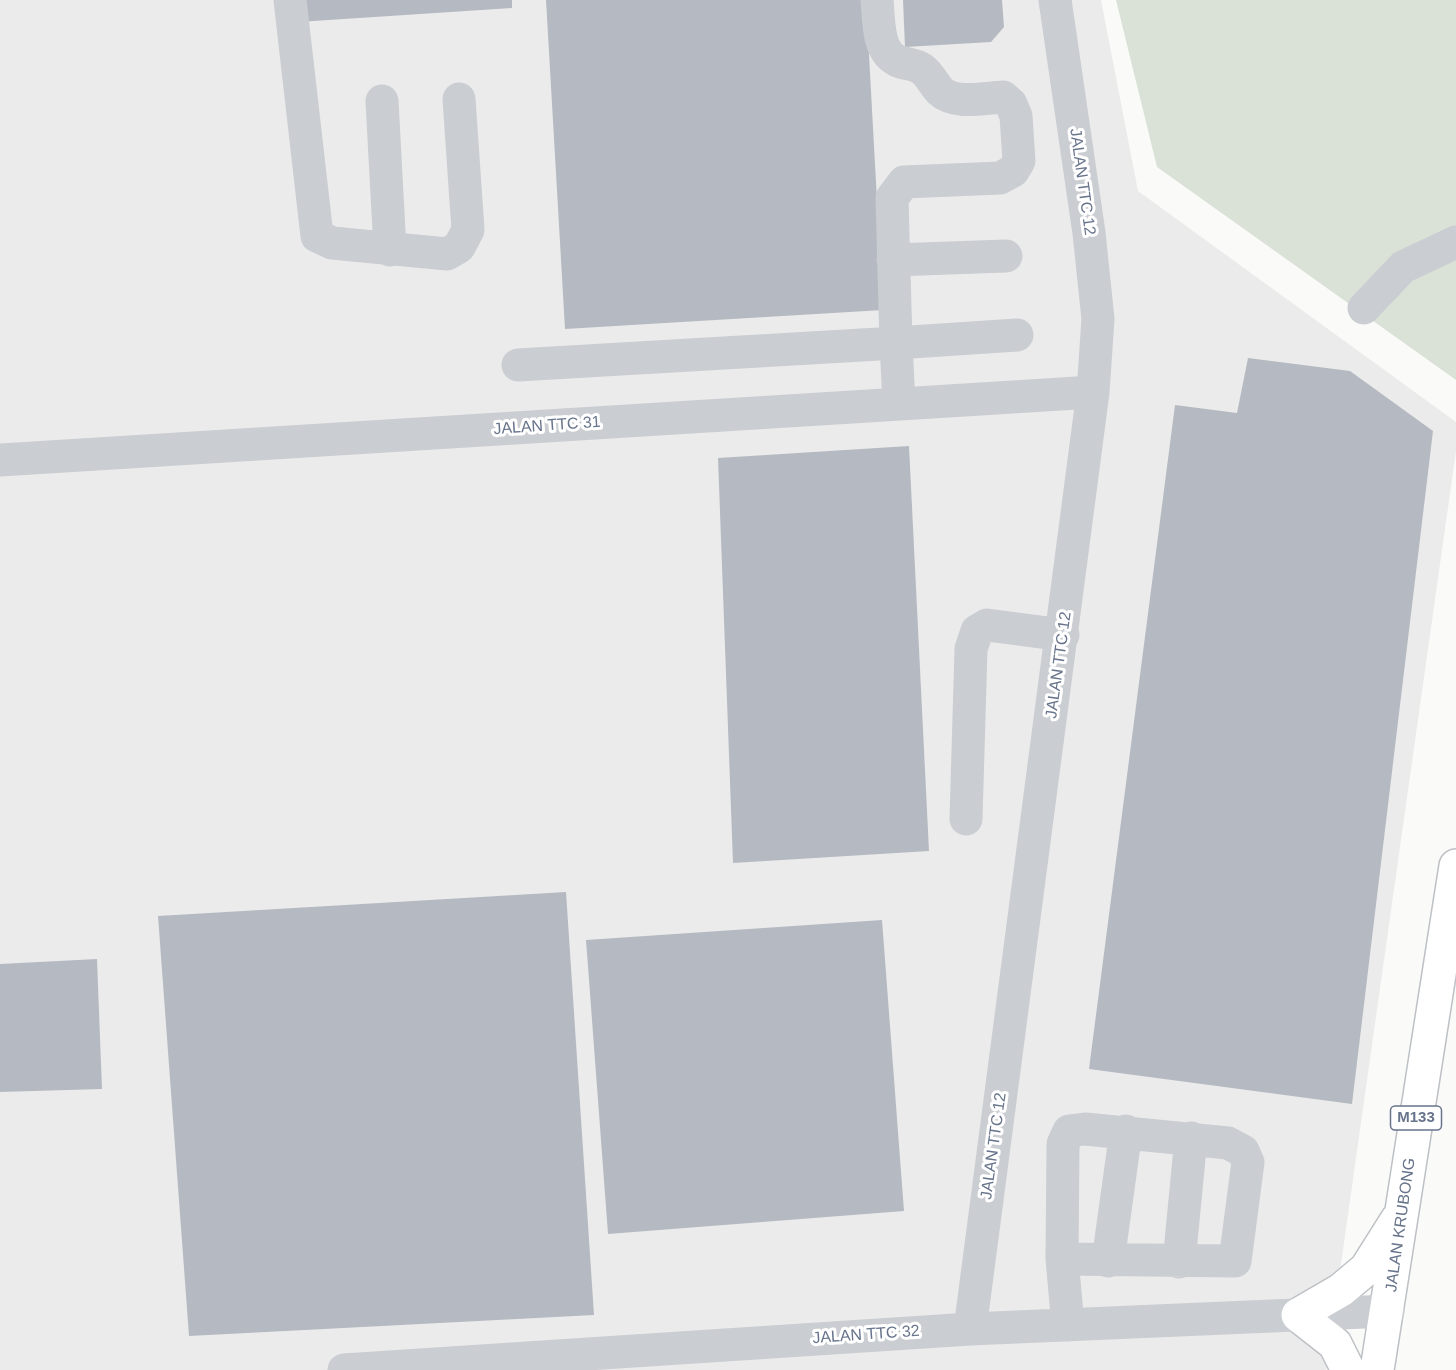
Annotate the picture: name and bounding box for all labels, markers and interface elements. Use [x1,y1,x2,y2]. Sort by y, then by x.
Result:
street label: JALAN TTC 12 [1065,127,1099,237]
street label: JALAN TTC 31 [493,413,601,439]
street label: JALAN TTC 12 [1042,610,1076,720]
street label: JALAN TTC 12 [977,1091,1011,1201]
road number: M133 [1390,1106,1442,1130]
street label: JALAN KRUBONG [1382,1157,1420,1293]
street label: JALAN TTC 32 [812,1322,920,1348]

